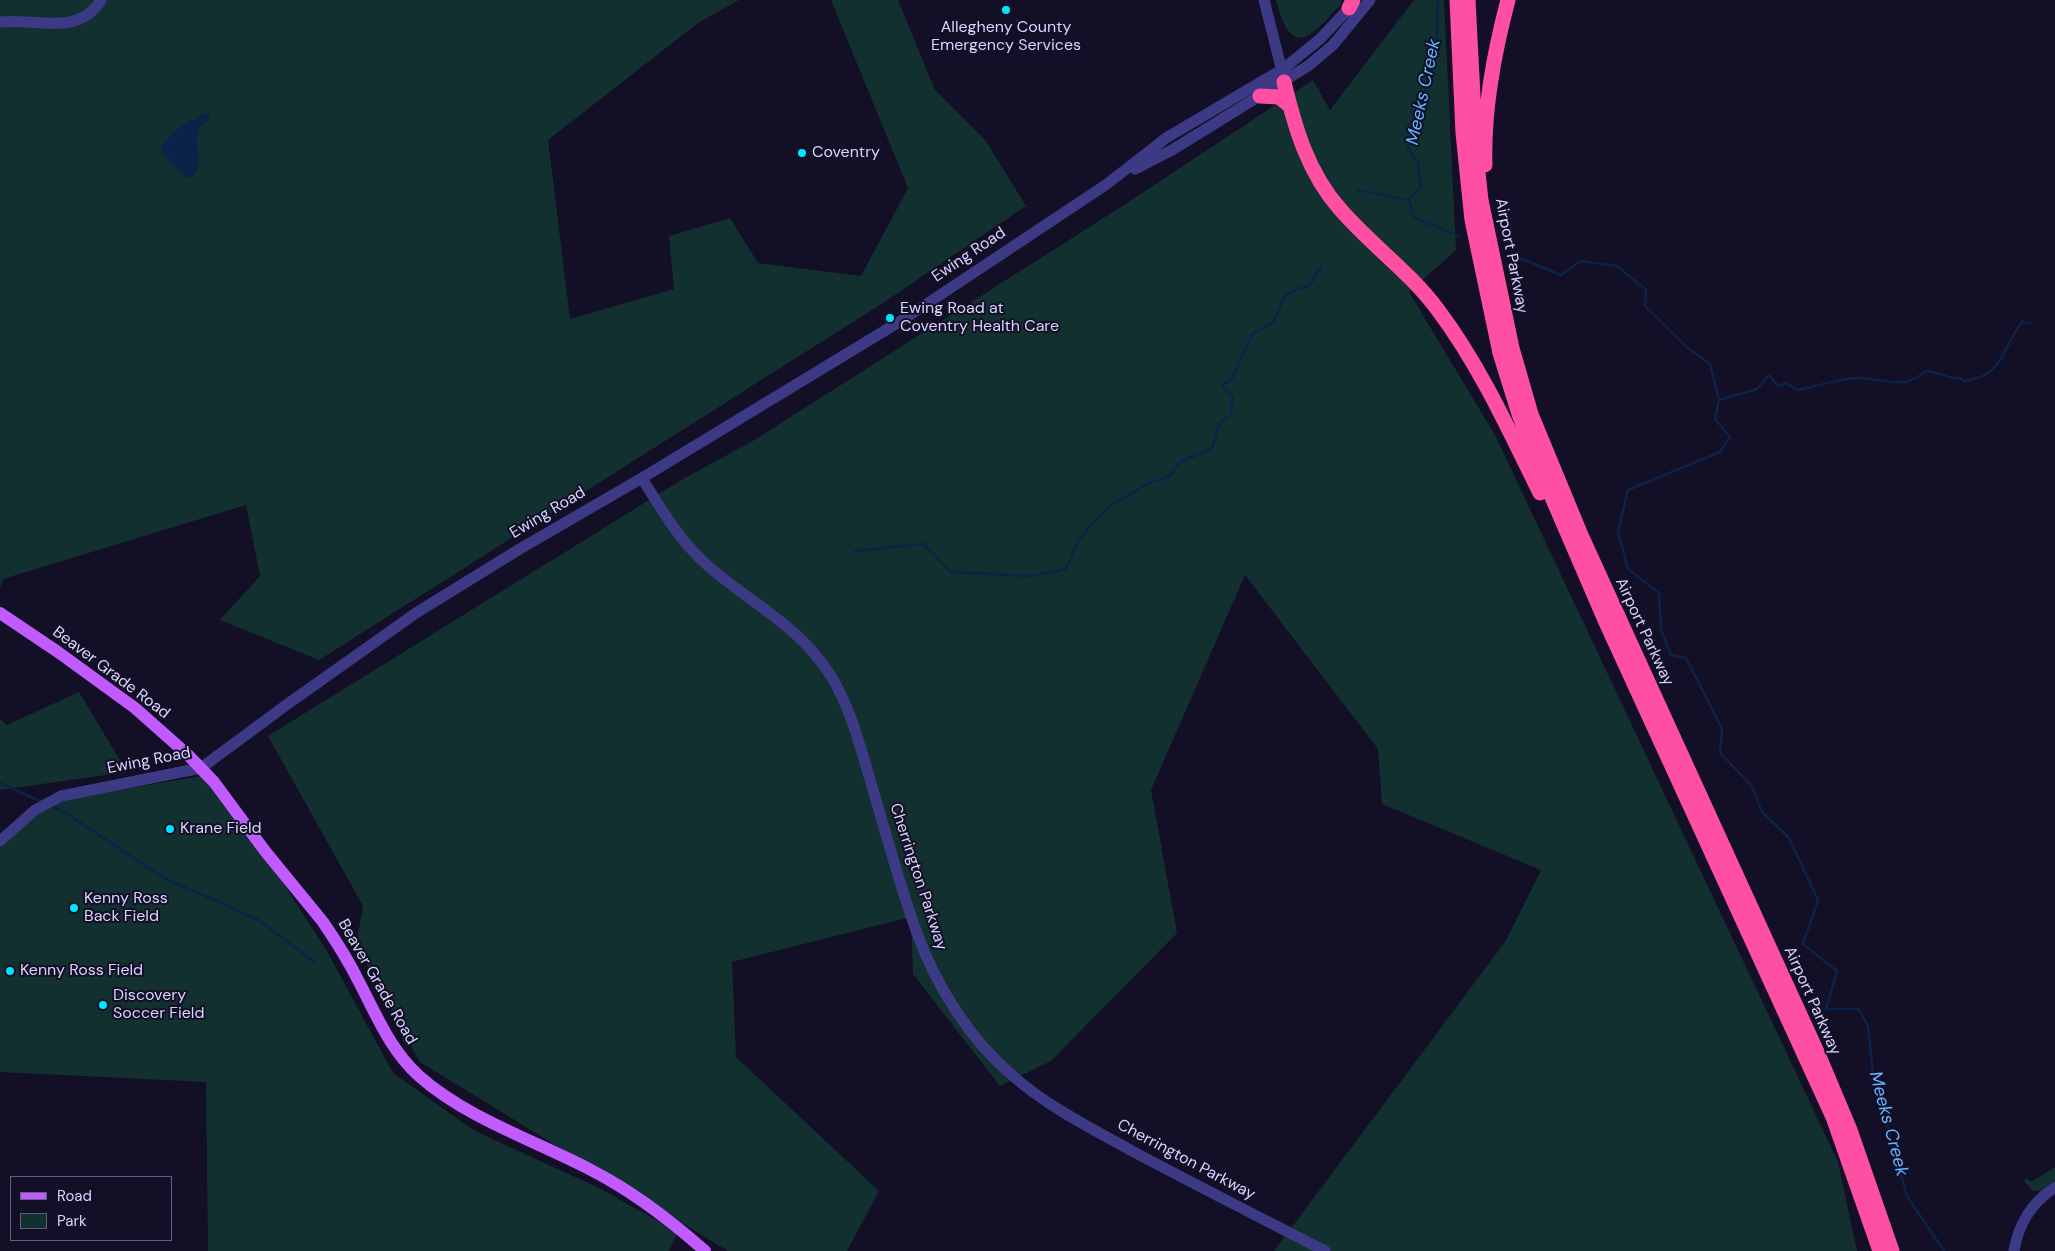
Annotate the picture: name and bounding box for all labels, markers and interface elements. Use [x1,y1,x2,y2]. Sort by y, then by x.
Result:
marker: Allegheny County Emergency Services [1000,4,1012,16]
place label: Allegheny County Emergency Services [931,18,1081,56]
water label: Meeks Creek [1402,37,1446,147]
place label: Coventry [812,143,880,163]
marker: Coventry [796,147,808,159]
street label: Airport Parkway [1490,197,1532,315]
street label: Ewing Road [929,223,1009,287]
place label: Ewing Road at Coventry Health Care [900,299,1059,337]
marker: Ewing Road at Coventry Health Care [884,312,896,324]
street label: Ewing Road [507,483,589,543]
street label: Airport Parkway [1611,575,1677,689]
street label: Beaver Grade Road [49,623,173,723]
street label: Ewing Road [106,743,192,779]
street label: Cherrington Parkway [885,801,951,953]
place label: Krane Field [180,819,262,839]
marker: Krane Field [164,823,176,835]
place label: Kenny Ross Back Field [84,889,168,927]
marker: Kenny Ross Back Field [68,902,80,914]
street label: Beaver Grade Road [333,916,421,1048]
street label: Airport Parkway [1779,944,1845,1058]
place label: Kenny Ross Field [20,961,143,981]
marker: Kenny Ross Field [4,965,16,977]
place label: Discovery Soccer Field [113,986,204,1024]
marker: Discovery Soccer Field [97,999,109,1011]
water label: Meeks Creek [1864,1069,1912,1179]
street label: Cherrington Parkway [1114,1116,1258,1204]
legend [10,1176,172,1241]
text: Road [57,1186,92,1206]
text: Park [57,1211,87,1231]

